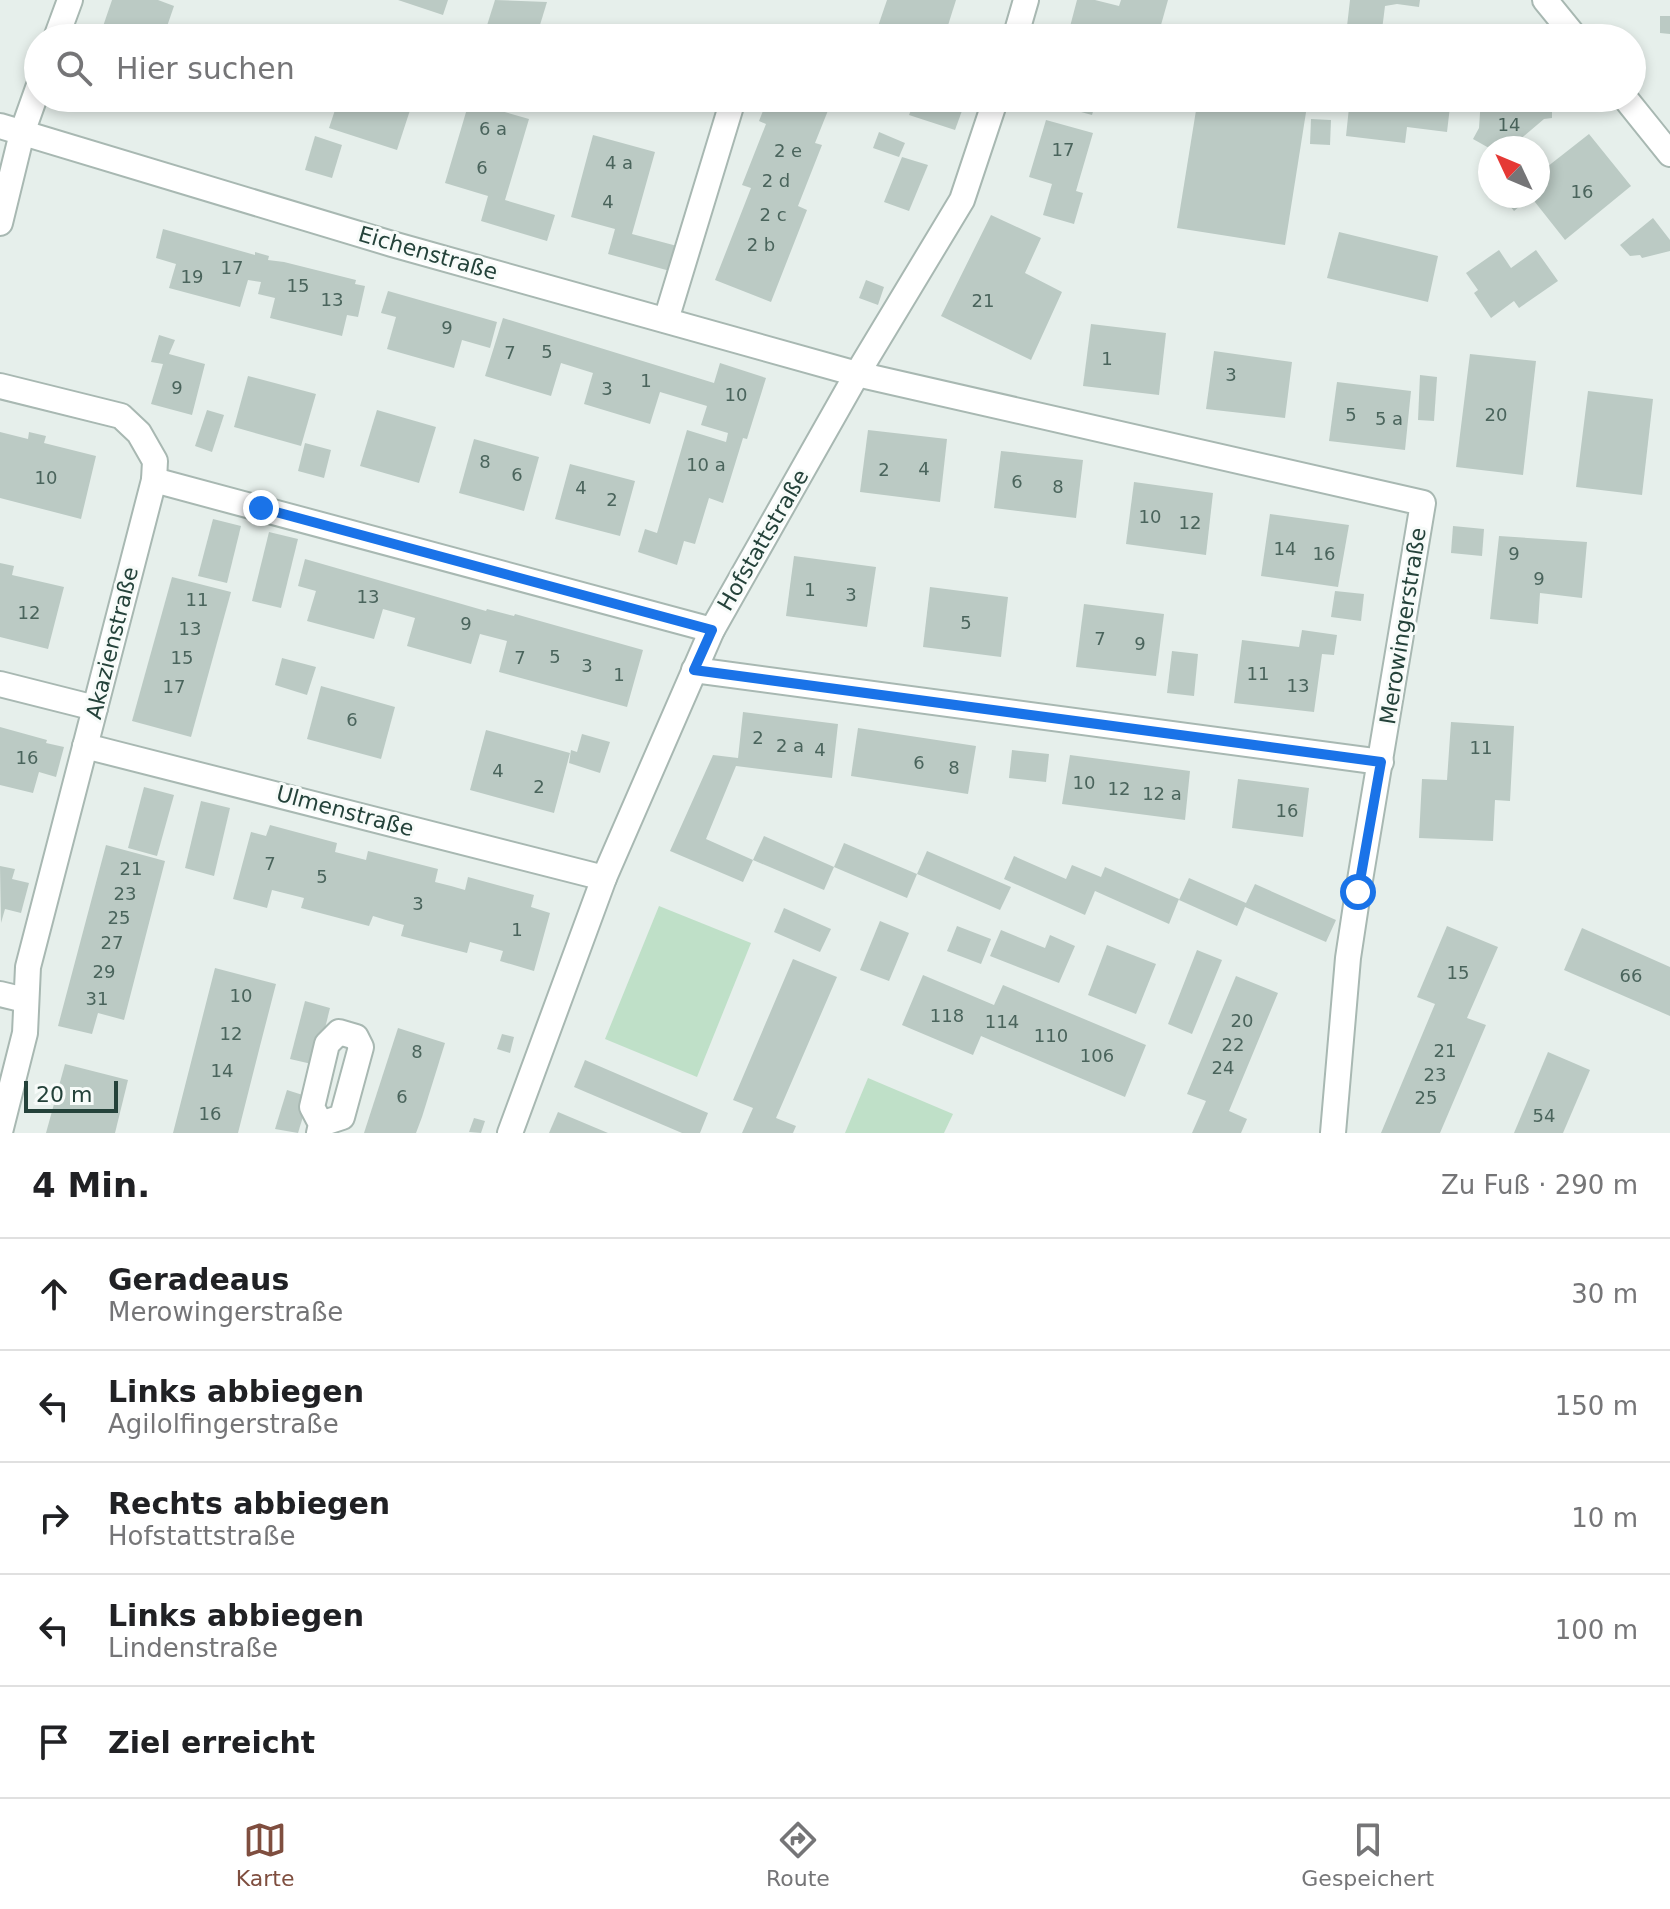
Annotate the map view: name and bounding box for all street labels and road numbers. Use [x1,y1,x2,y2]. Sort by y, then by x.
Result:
street label: Eichenstraße [356,221,500,285]
street label: Hofstattstraße [713,465,813,615]
street label: Merowingerstraße [1375,526,1431,726]
street label: Akazienstraße [81,564,143,722]
street label: Ulmenstraße [274,781,416,841]

